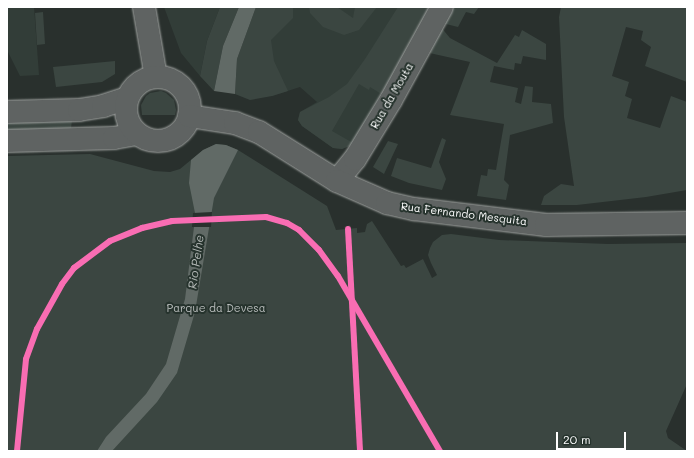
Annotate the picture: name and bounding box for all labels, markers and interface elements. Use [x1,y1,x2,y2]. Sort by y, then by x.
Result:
street label: Rua da Mouta [368,61,416,131]
street label: Rua Fernando Mesquita [400,200,528,228]
water label: Rio Pelhe [185,234,207,290]
park label: Parque da Devesa [166,301,266,315]
scale bar [558,424,628,450]
text: 20 m [563,431,591,447]

